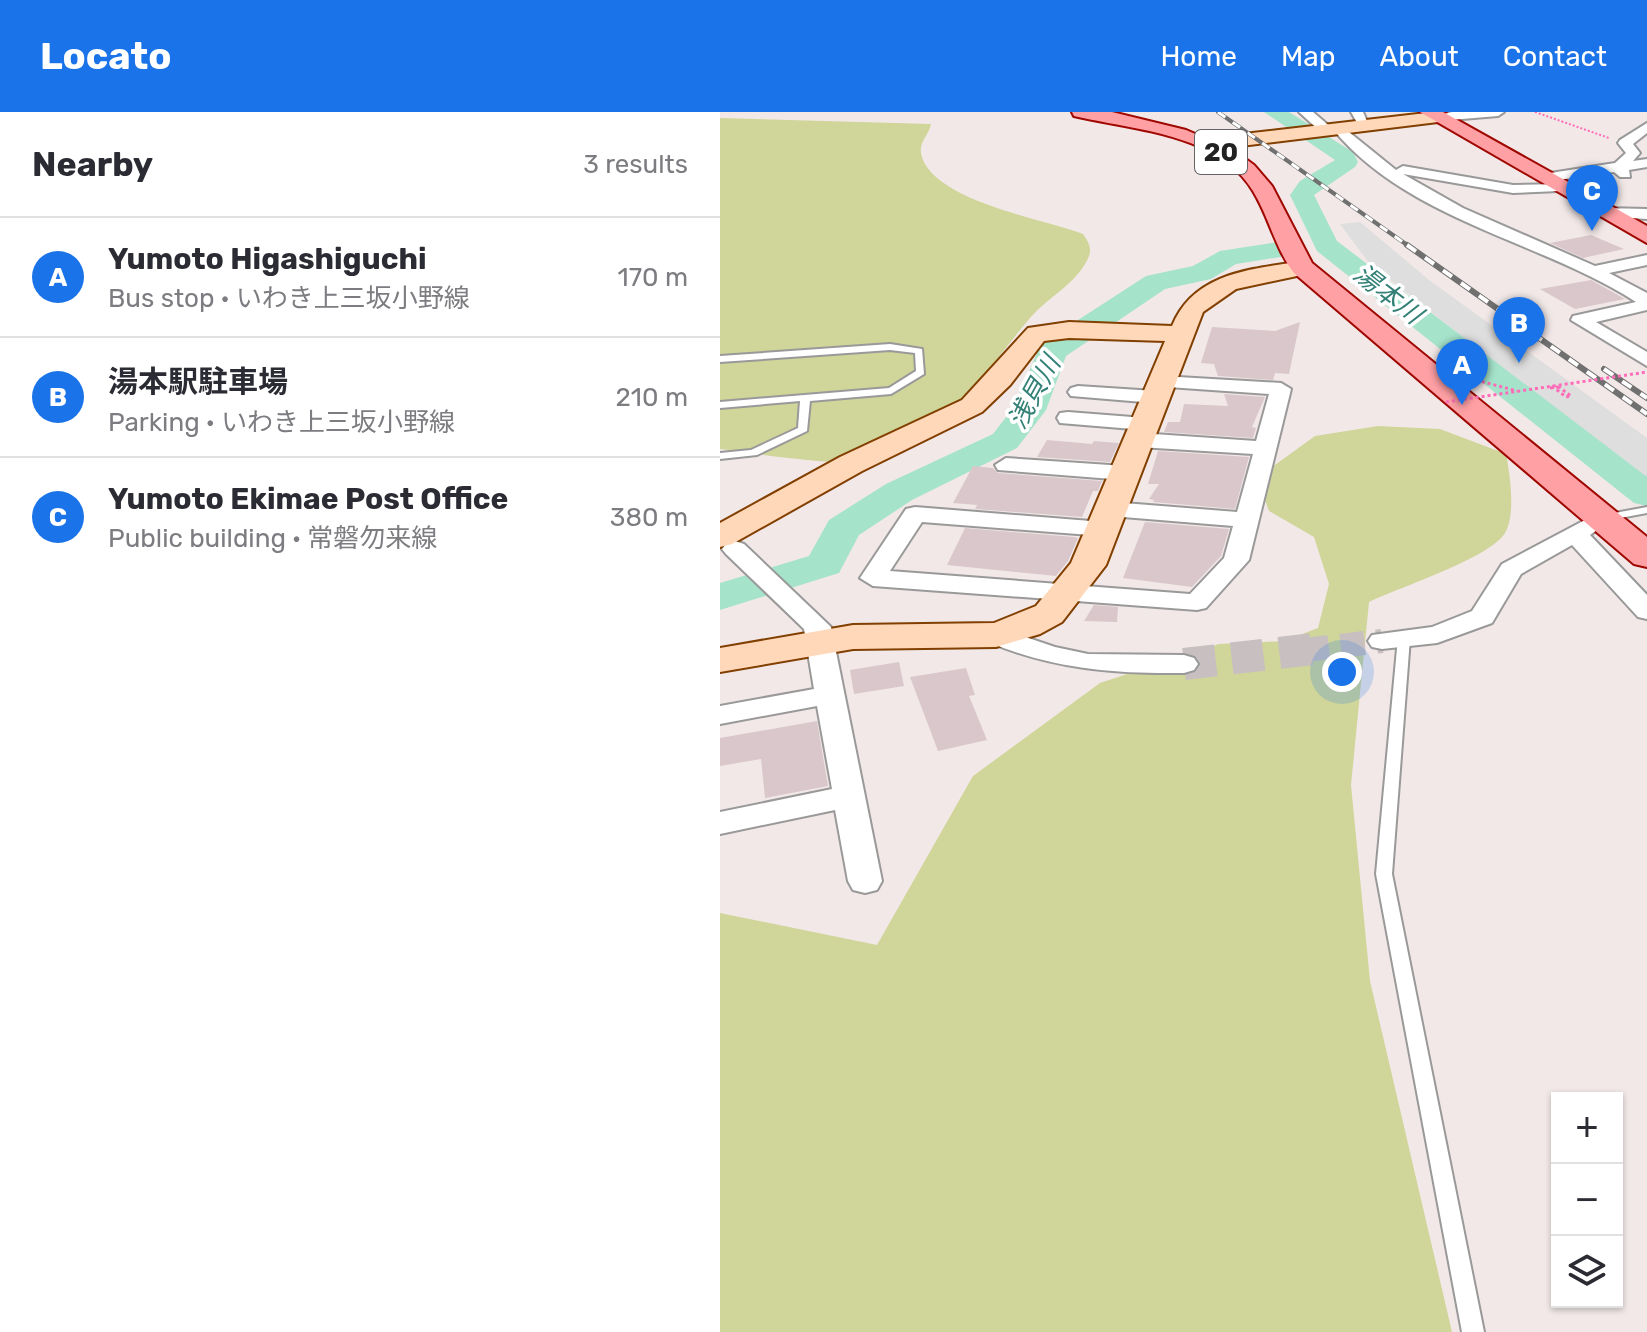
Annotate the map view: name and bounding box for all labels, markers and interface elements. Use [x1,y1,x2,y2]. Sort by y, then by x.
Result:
text: Locato [40,33,171,79]
text: Home [1160,40,1237,73]
text: Map [1281,40,1335,73]
text: About [1379,40,1459,73]
text: Contact [1503,40,1607,73]
road number: 20 [1195,130,1247,174]
text: Nearby [32,144,153,185]
text: 3 results [583,149,688,180]
pin: C [1566,165,1618,231]
text: Yumoto Higashiguchi [108,241,427,277]
water label: 湯本川 [1347,258,1430,332]
text: A [49,262,67,293]
text: 170 m [618,262,688,293]
text: Bus stop · いわき上三坂小野線 [108,283,470,314]
pin: B [1493,297,1545,363]
pin: A [1436,339,1488,405]
water label: 浅貝川 [1002,348,1068,434]
text: 湯本駅駐車場 [108,364,288,400]
text: B [49,382,67,413]
text: 210 m [616,382,688,413]
text: Parking · いわき上三坂小野線 [108,407,455,438]
text: Yumoto Ekimae Post Office [108,481,508,517]
text: C [49,502,67,533]
text: 380 m [610,502,688,533]
text: Public building · 常磐勿来線 [108,523,437,554]
your location [1322,652,1362,692]
map controls [1551,1092,1623,1308]
button: + [1551,1092,1623,1164]
button: − [1551,1164,1623,1236]
button: layers [1551,1236,1623,1308]

